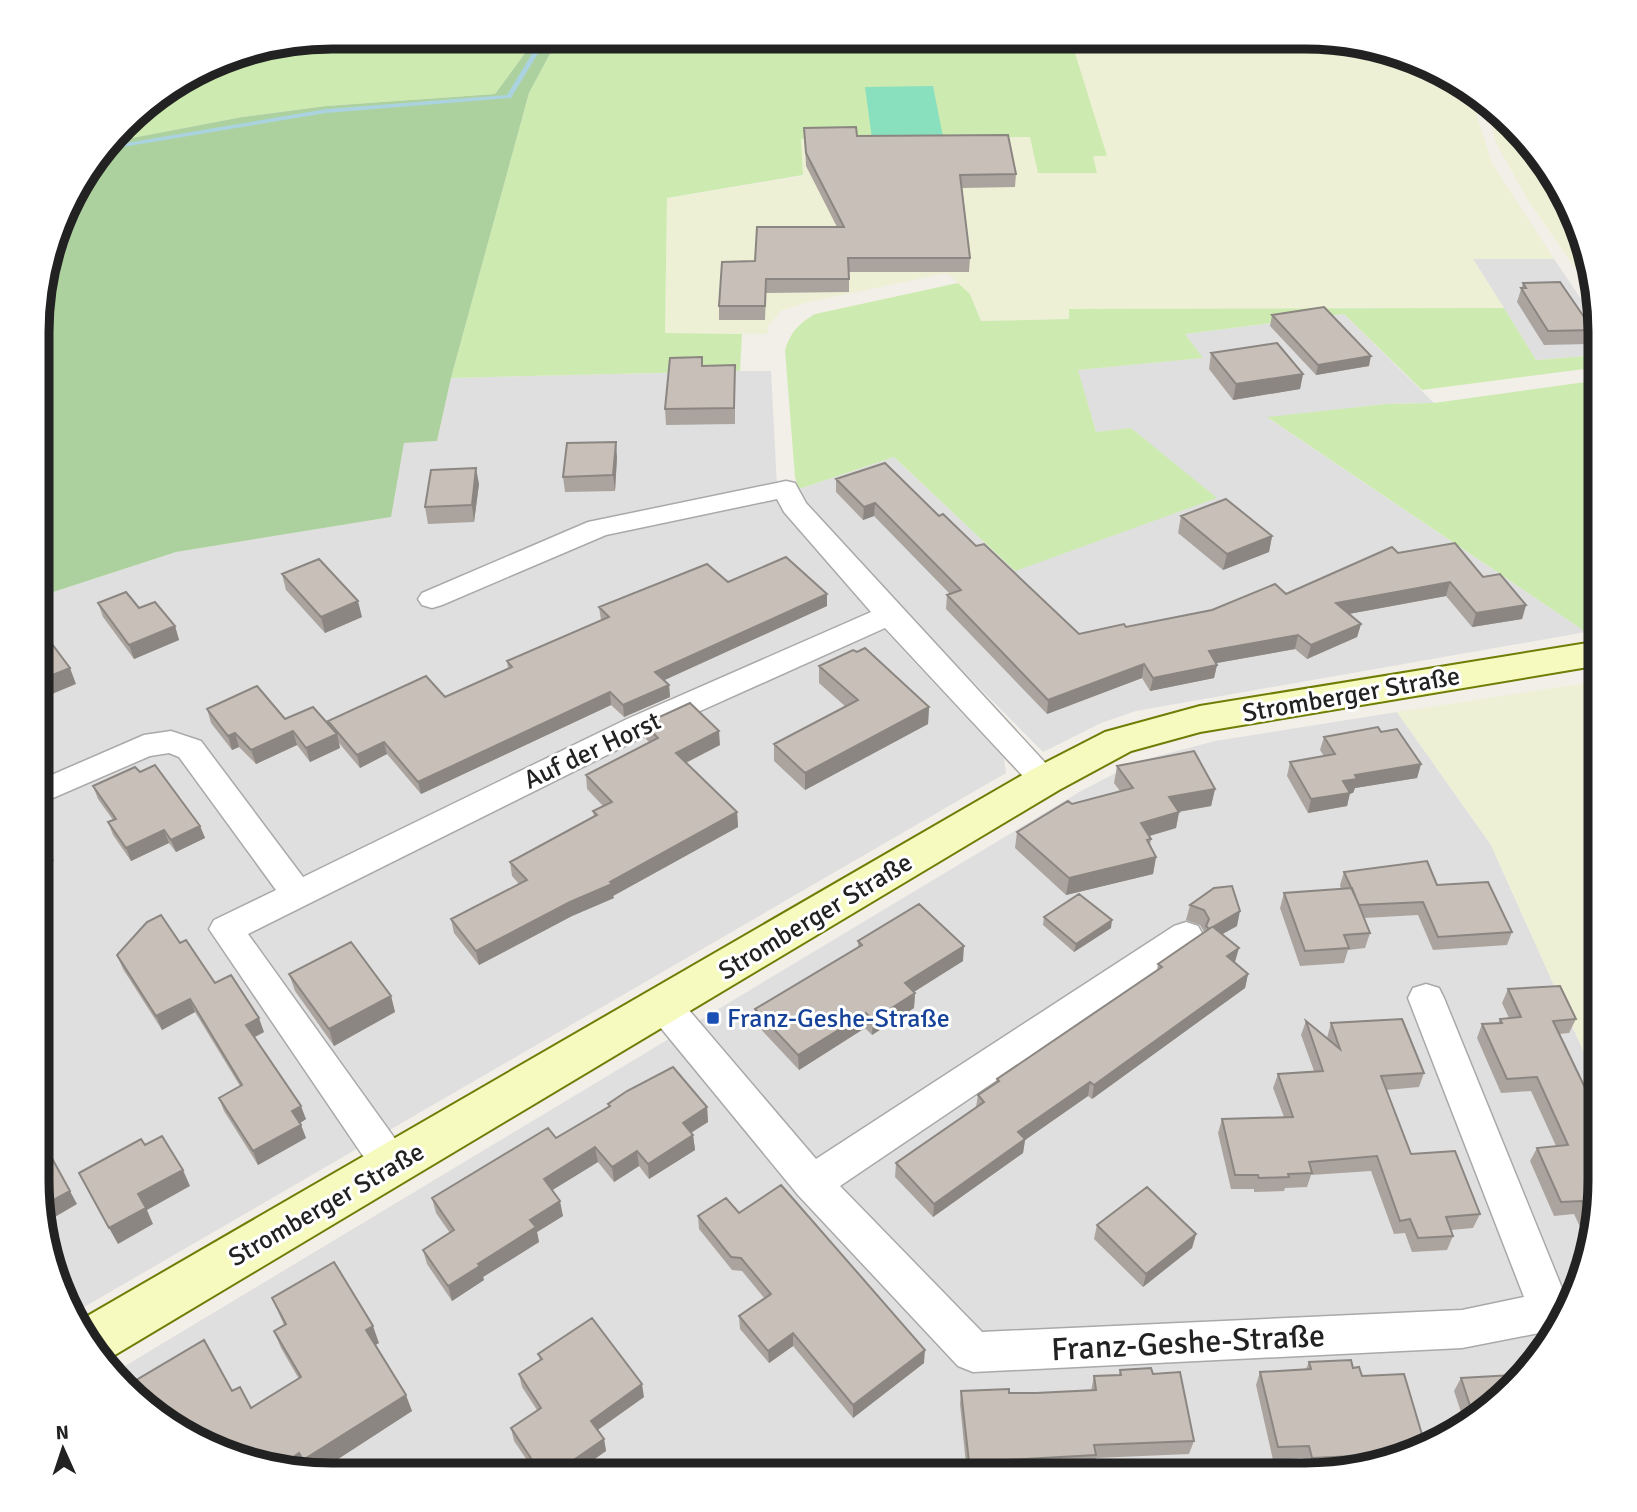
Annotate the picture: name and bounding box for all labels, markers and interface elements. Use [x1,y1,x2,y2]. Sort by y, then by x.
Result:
street label: Stromberger Straße [1240,660,1462,730]
street label: Auf der Horst [519,705,666,797]
street label: Stromberger Straße [713,846,918,987]
place label: Franz-Geshe-Straße [727,1003,950,1035]
marker: Franz-Geshe-Straße [705,1010,721,1026]
street label: Stromberger Straße [223,1136,430,1274]
street label: Franz-Geshe-Straße [1050,1316,1326,1369]
north arrow [28,1414,98,1484]
text: N [55,1421,69,1445]

